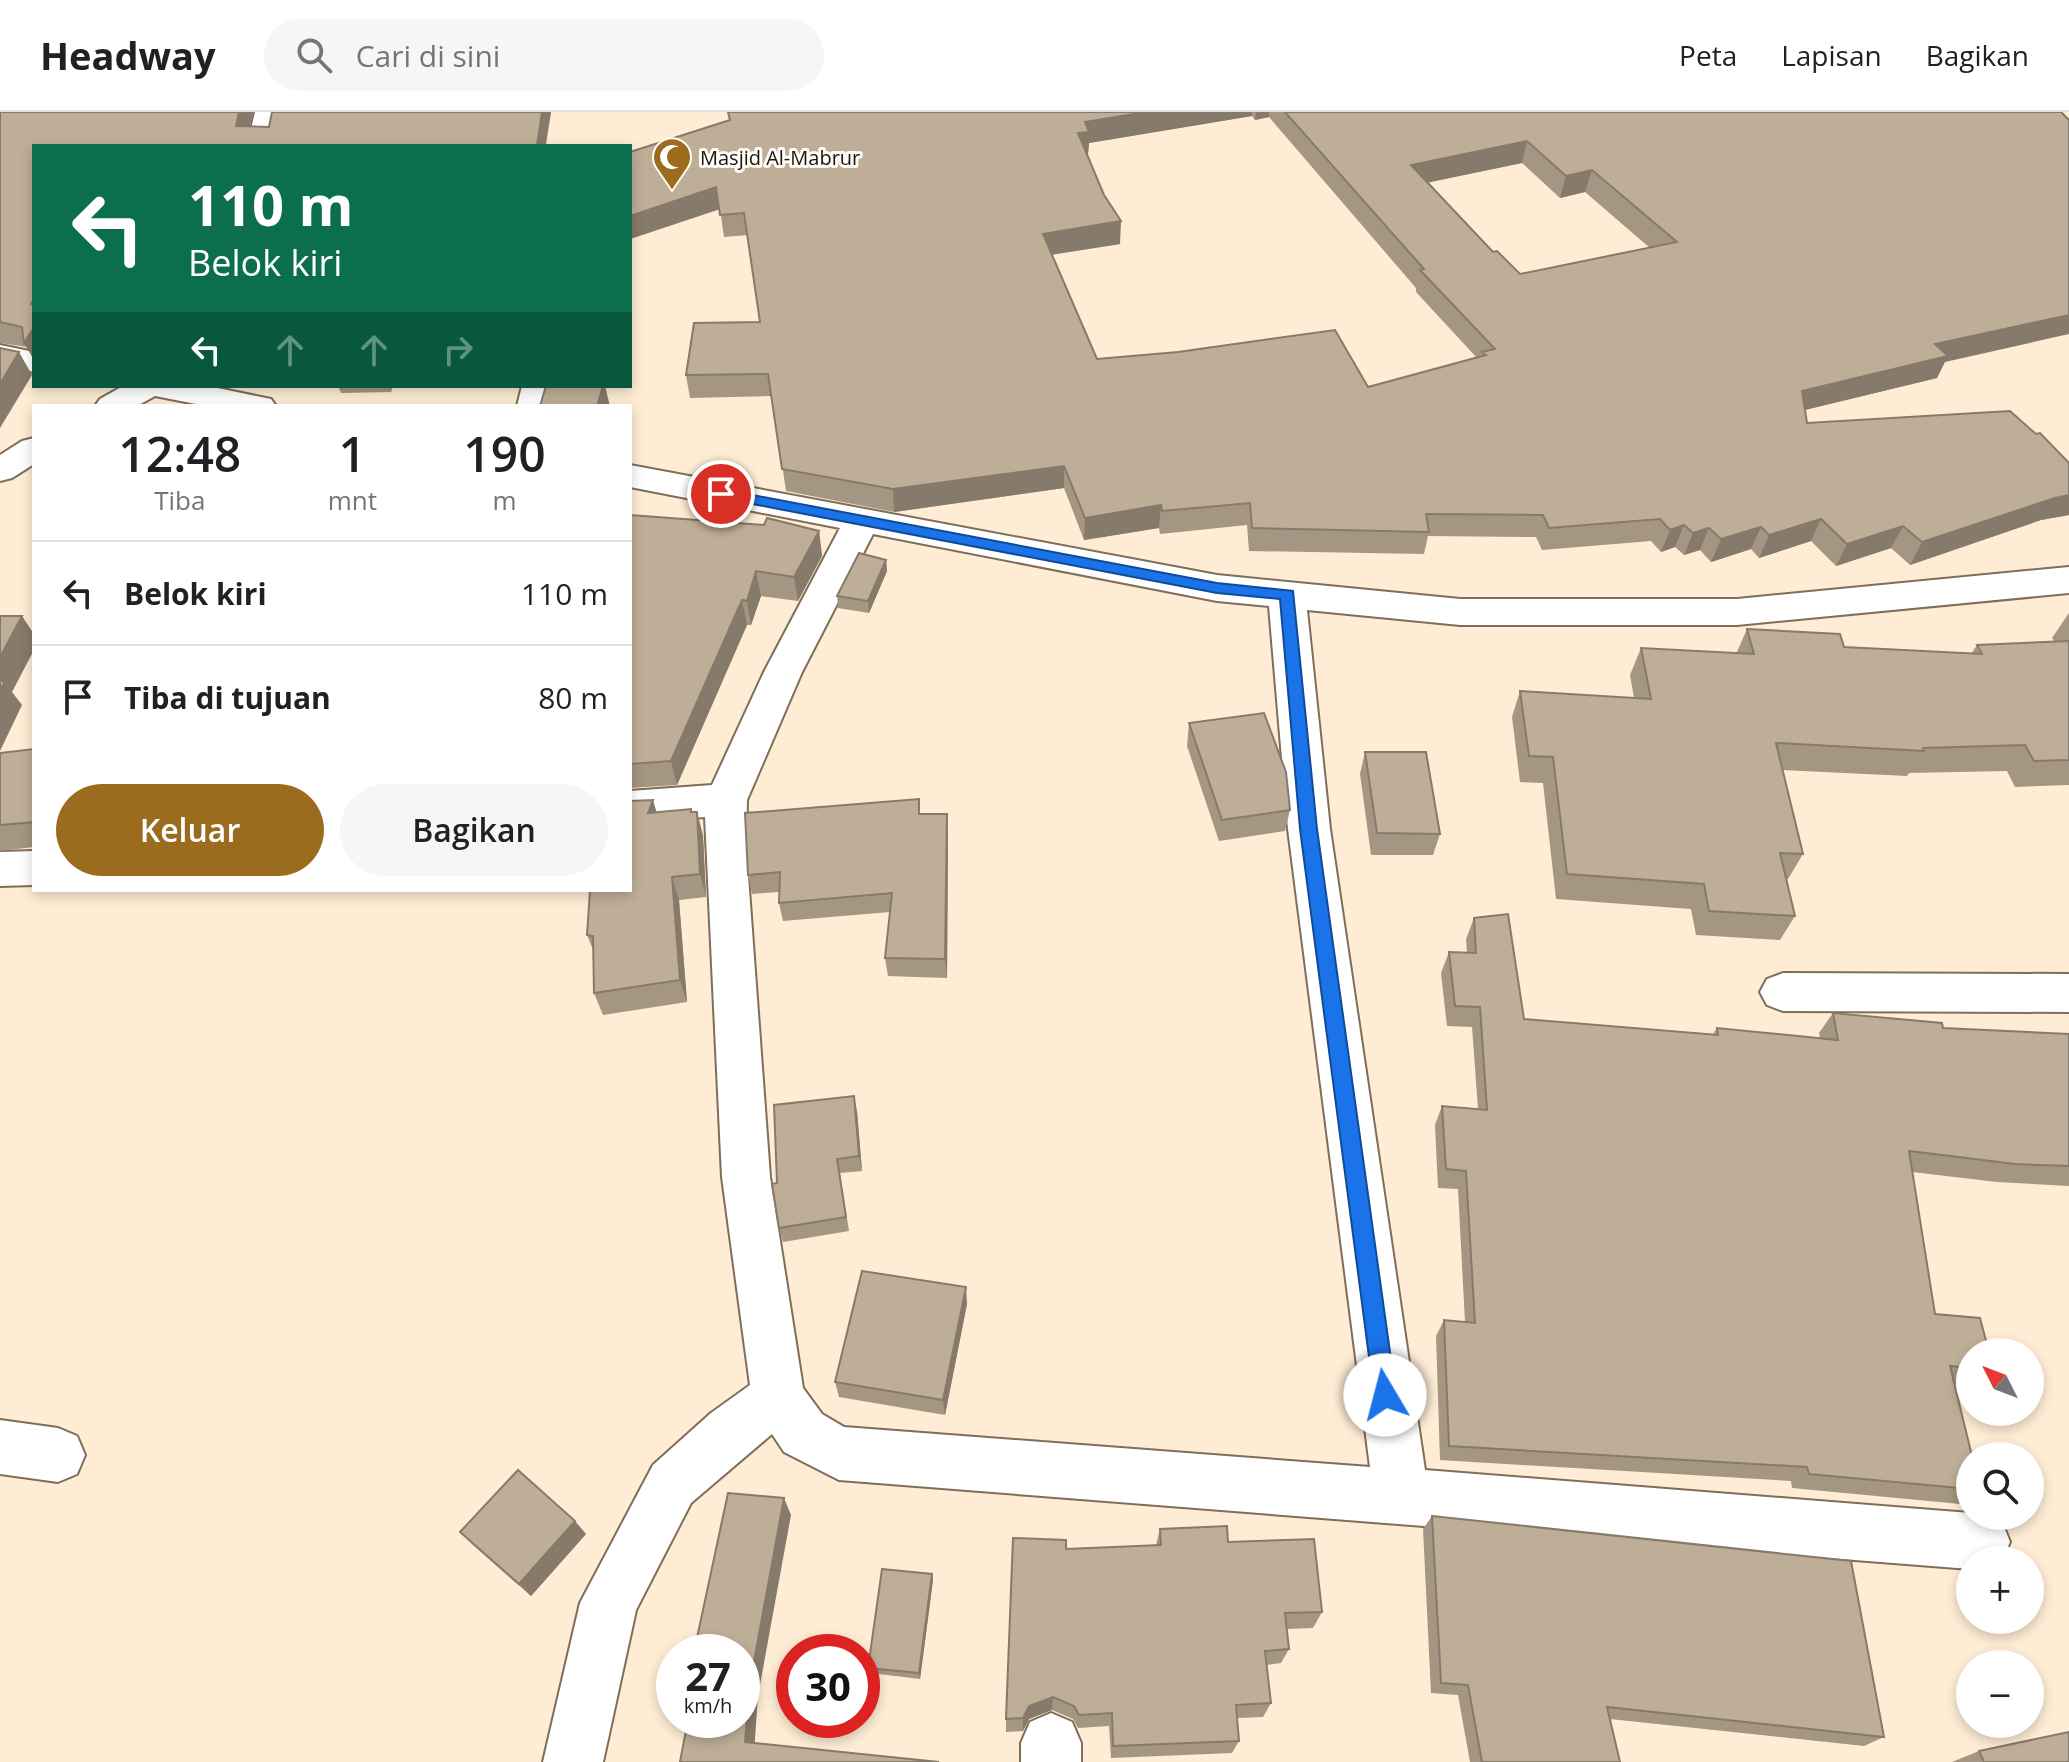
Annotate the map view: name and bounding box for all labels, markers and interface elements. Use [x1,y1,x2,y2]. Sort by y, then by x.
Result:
search box [264,19,824,91]
text: Headway [40,29,216,81]
icon: search [292,33,336,77]
text: Cari di sini [356,35,500,76]
text: Peta [1679,36,1737,74]
text: Lapisan [1781,36,1882,74]
text: Bagikan [1926,36,2029,74]
mosque icon: Masjid Al-Mabrur [651,136,693,191]
place label: Masjid Al-Mabrur [700,144,860,171]
text: 110 m [188,166,354,242]
icon: left [56,176,160,280]
text: Belok kiri [188,238,342,287]
icon: left [184,328,228,372]
icon: ahead [268,328,312,372]
icon: ahead [352,328,396,372]
icon: right [436,328,480,372]
text: 12:48 [118,421,241,486]
text: 1 [339,421,366,486]
text: 190 [463,421,546,486]
pin [687,460,755,528]
icon: arrive [699,472,743,516]
text: Tiba [154,482,205,518]
text: mnt [328,482,377,518]
text: m [492,482,516,518]
icon: left [56,571,100,615]
text: Belok kiri [124,573,267,614]
text: 110 m [521,573,608,614]
icon: arrive [56,675,100,719]
text: Tiba di tujuan [124,677,331,718]
text: 80 m [538,677,608,718]
button: Keluar [56,784,324,876]
button: Bagikan [340,784,608,876]
north arrow [1956,1338,2044,1426]
map controls [1956,1338,2044,1738]
position arrow [1343,1353,1427,1437]
button: search [1956,1442,2044,1530]
button: + [1956,1546,2044,1634]
speed limit sign: 30 [776,1634,880,1738]
text: 27 [685,1648,731,1703]
button: − [1956,1650,2044,1738]
text: km/h [684,1692,732,1719]

